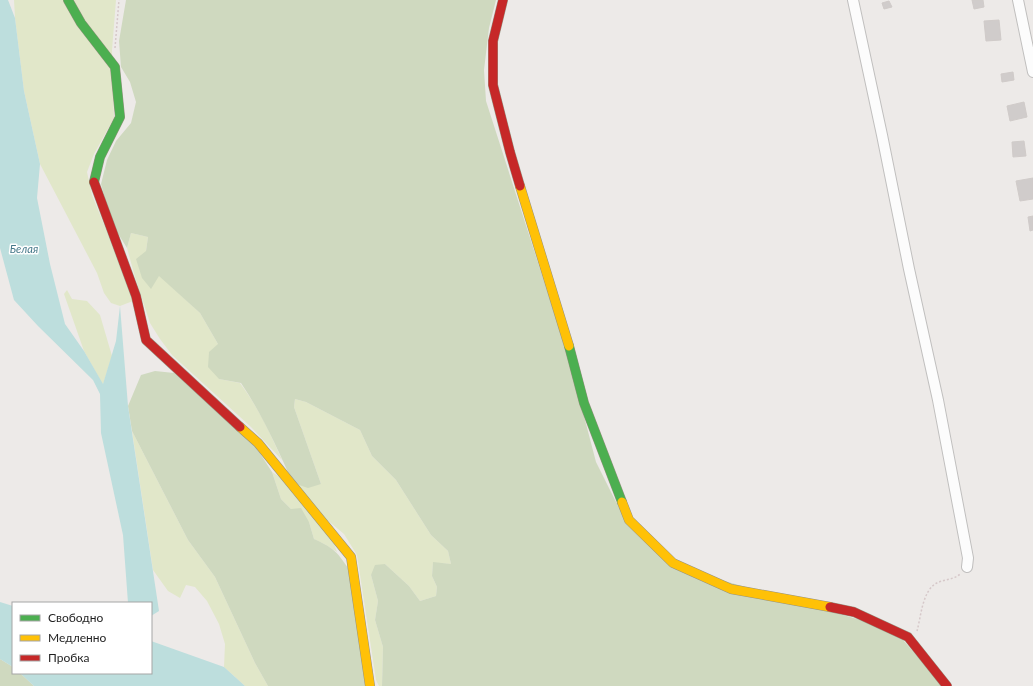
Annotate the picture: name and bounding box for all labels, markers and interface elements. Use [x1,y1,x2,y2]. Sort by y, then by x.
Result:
water label: Белая [10,242,39,255]
legend [12,602,152,674]
text: Свободно [48,610,104,625]
text: Медленно [48,630,107,645]
text: Пробка [48,650,89,665]

